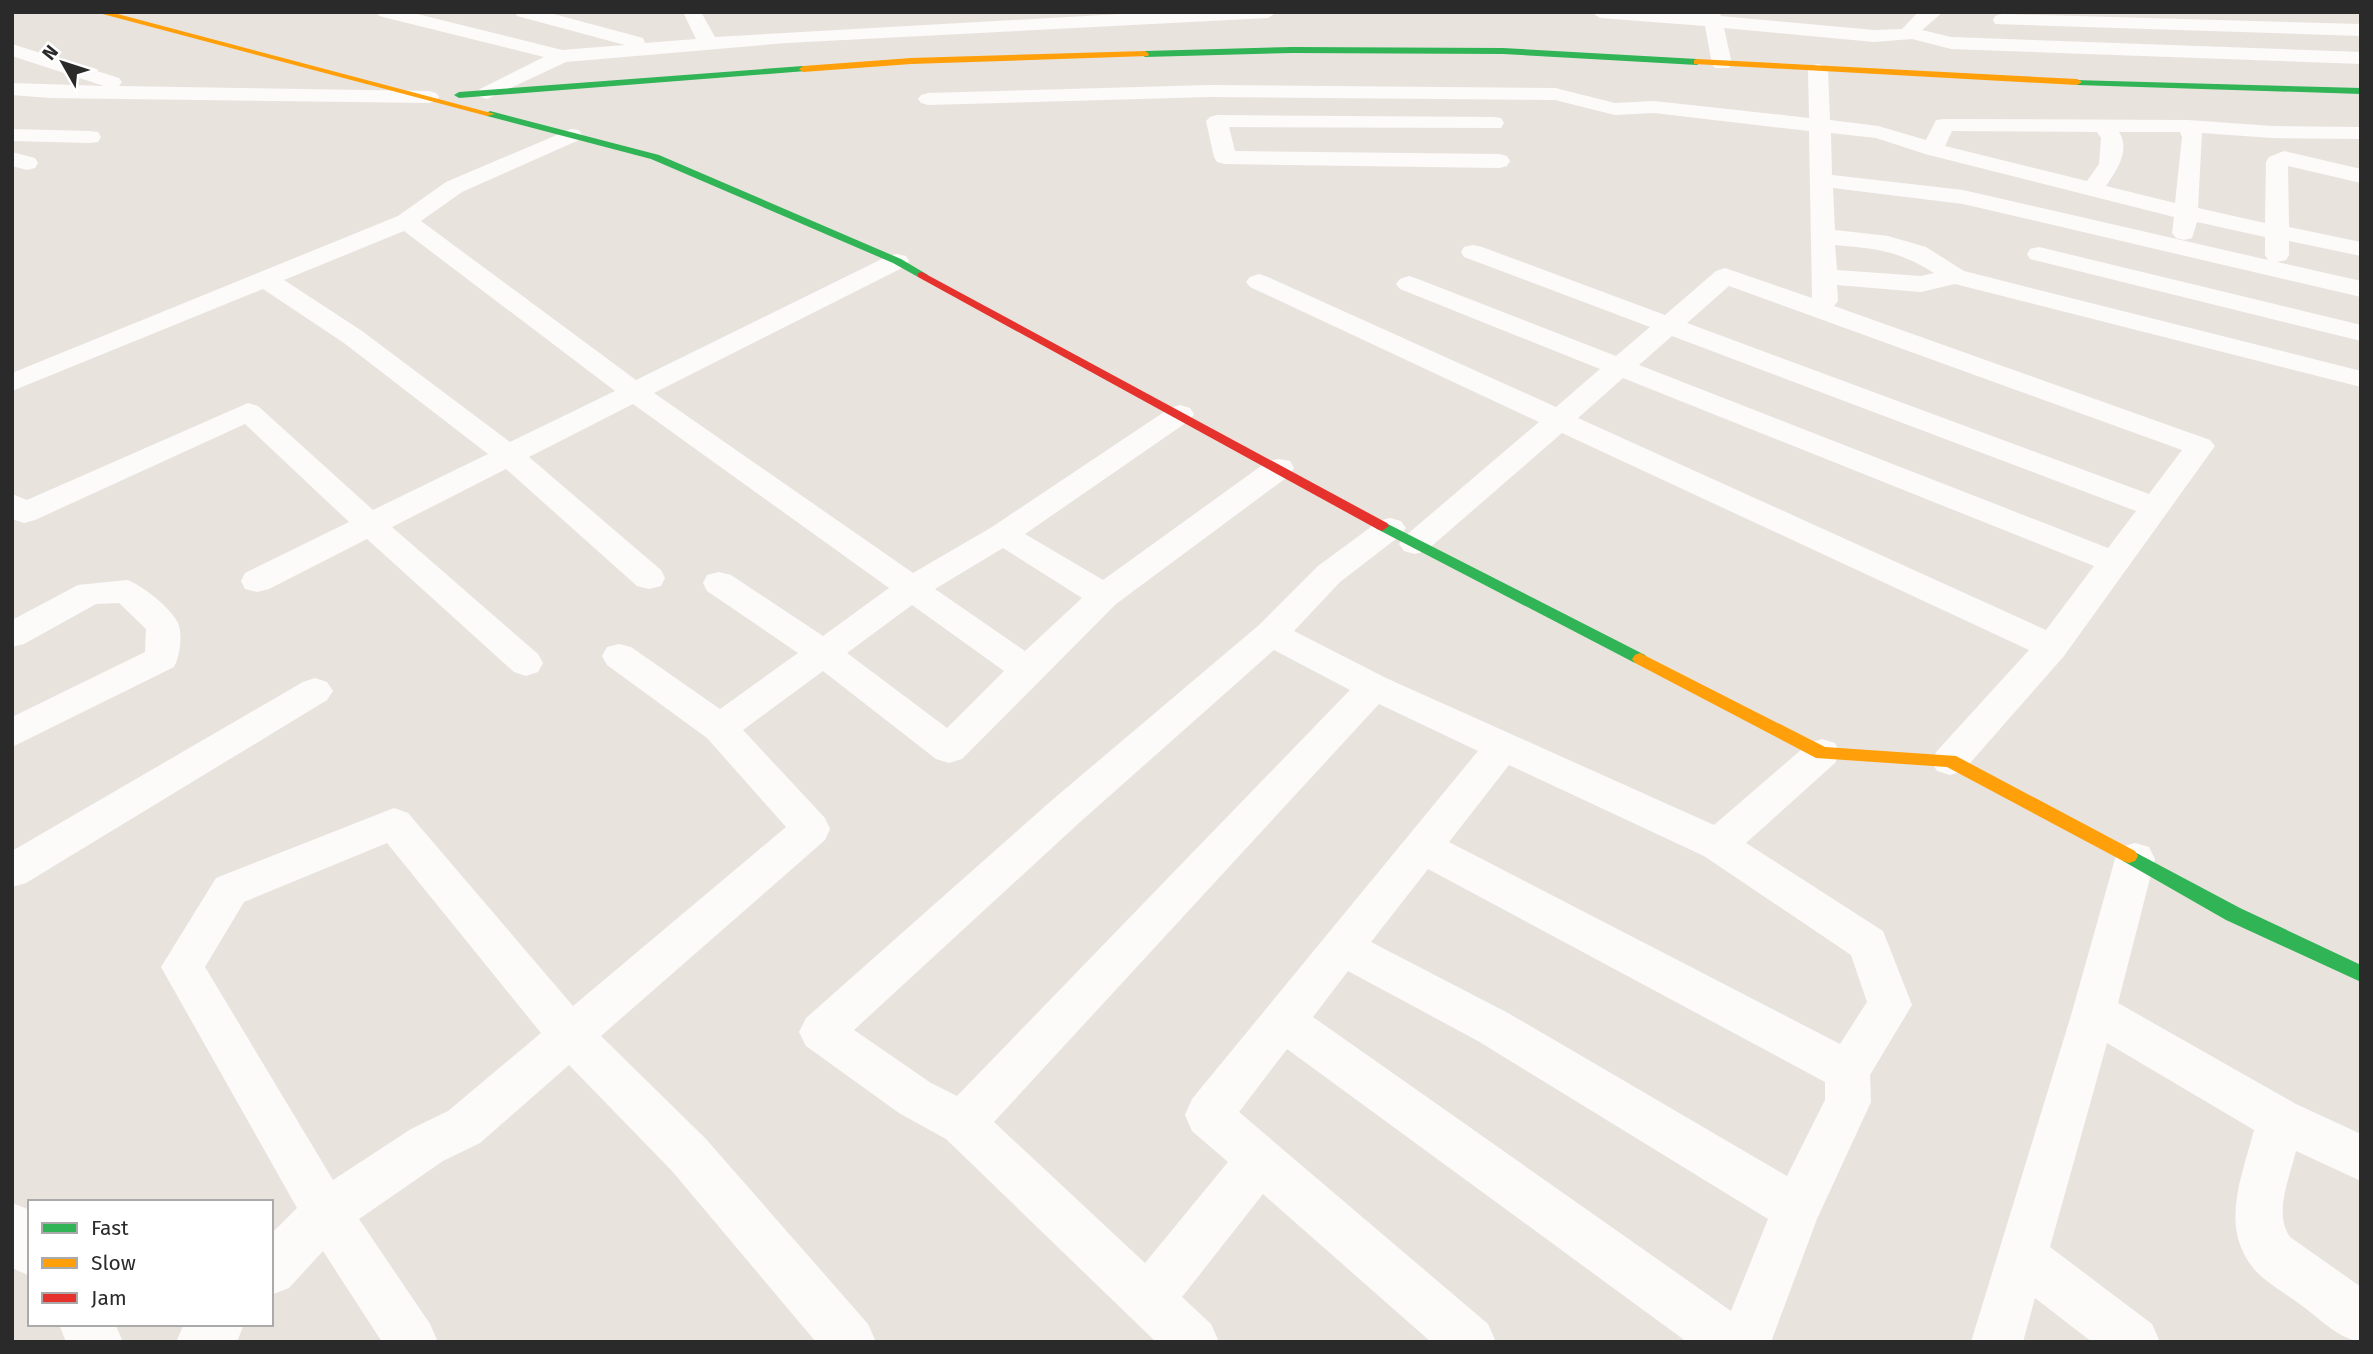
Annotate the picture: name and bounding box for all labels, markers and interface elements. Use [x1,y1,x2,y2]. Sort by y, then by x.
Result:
north arrow [28,28,98,98]
text: N [37,40,63,65]
legend [28,1200,273,1326]
text: Fast [91,1215,129,1241]
text: Slow [91,1250,136,1276]
text: Jam [91,1285,127,1311]

